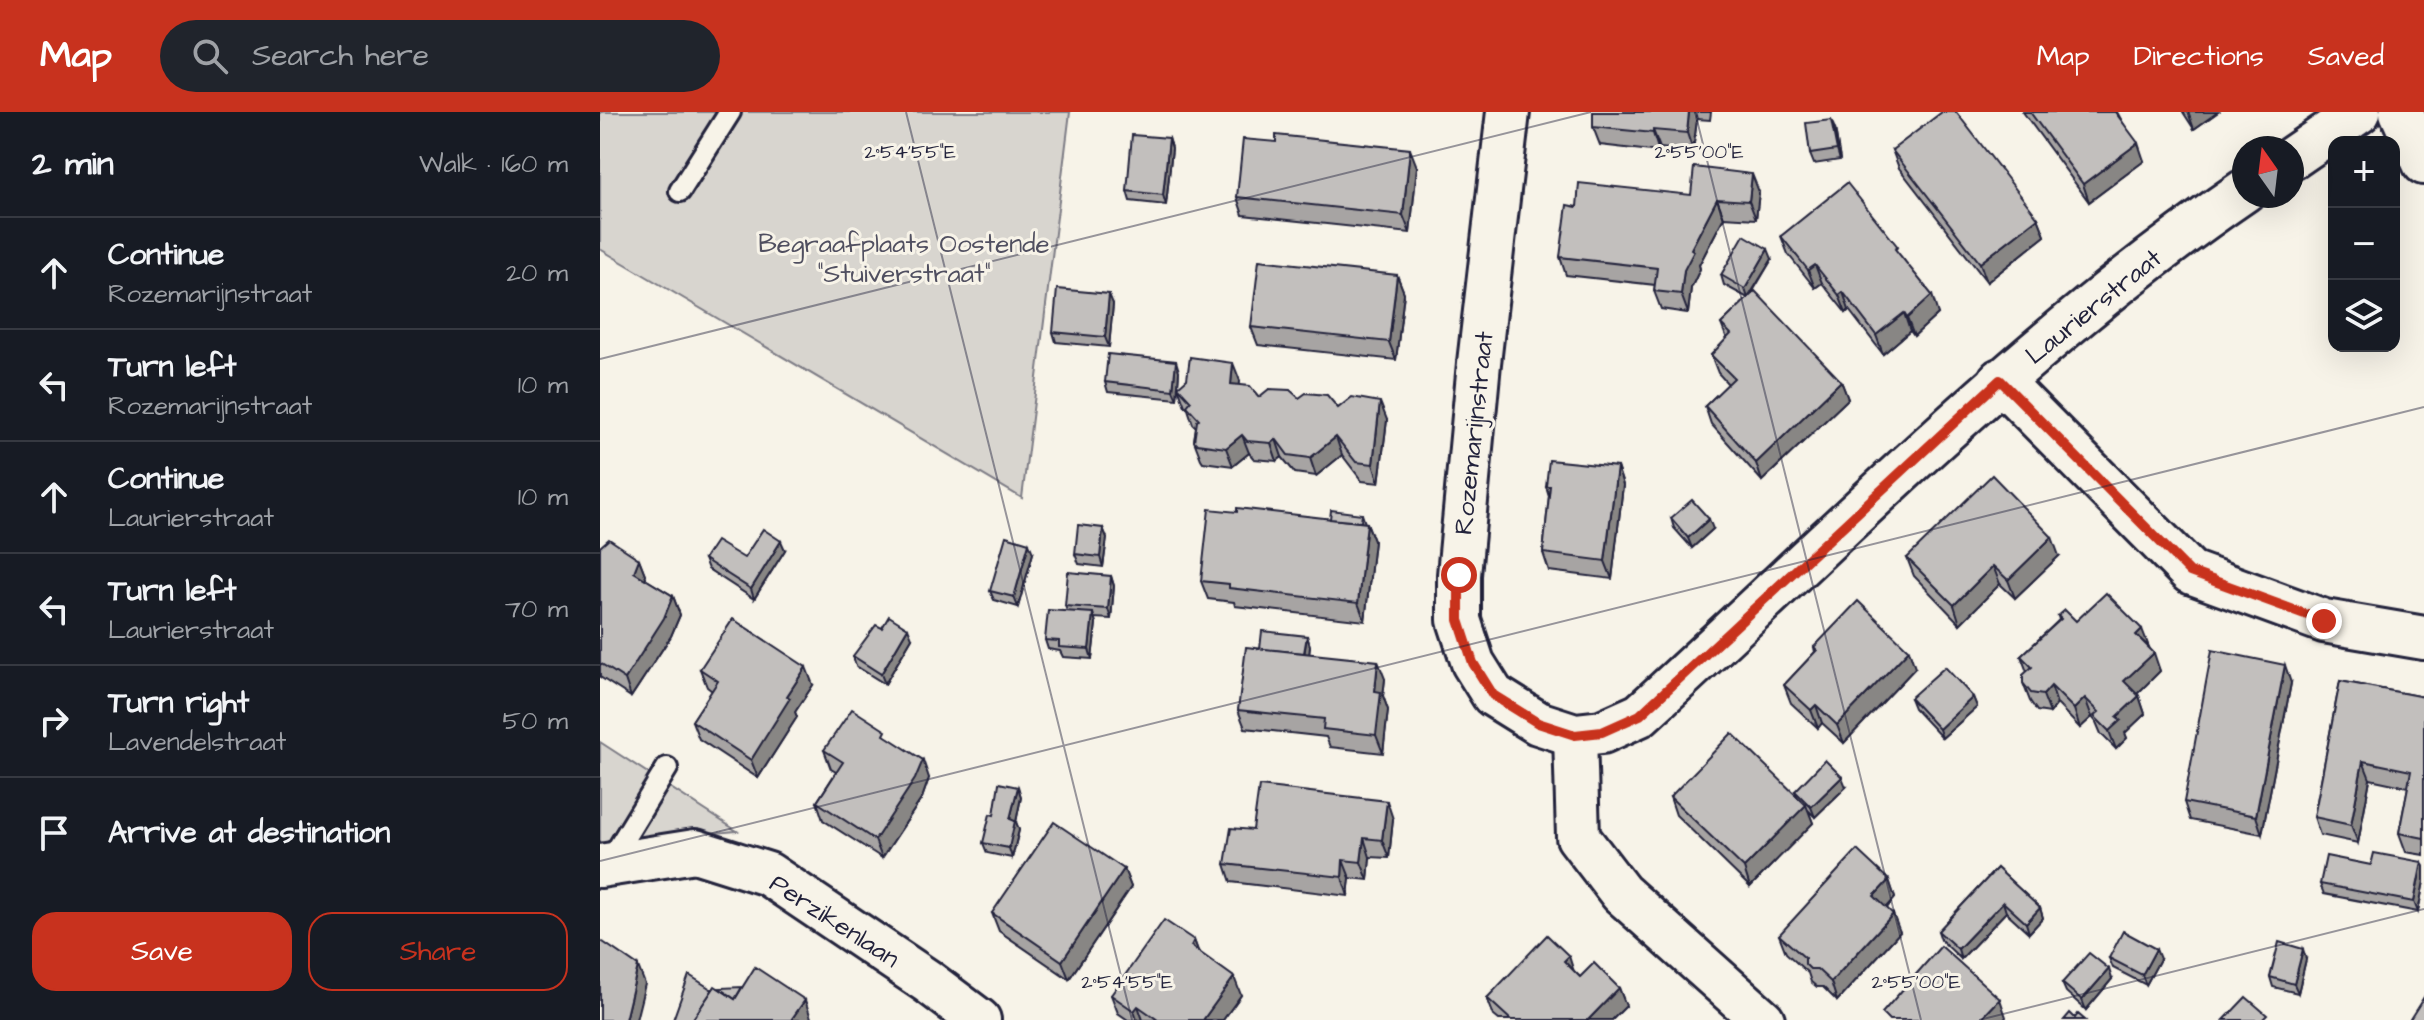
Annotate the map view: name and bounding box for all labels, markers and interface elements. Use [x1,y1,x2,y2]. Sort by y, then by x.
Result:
search box [160,20,720,92]
text: Map [40,30,112,82]
icon: search [188,34,232,78]
text: Search here [252,35,429,77]
text: Map [2037,37,2090,76]
text: Directions [2134,37,2264,76]
text: Saved [2308,37,2384,76]
north arrow [2232,136,2304,208]
map controls [2328,136,2400,352]
button: + [2328,136,2400,208]
text: 2°54'55"E [864,138,956,166]
text: 2°55'00"E [1654,138,1744,166]
text: 2 min [32,140,114,188]
text: Walk · 160 m [419,146,568,182]
button: − [2328,208,2400,280]
park label: Begraafplaats Oostende “Stuiverstraat” [758,226,1050,292]
text: Continue [108,234,224,276]
street label: Laurierstraat [2018,240,2170,373]
icon: ahead [32,251,76,295]
text: 20 m [506,255,568,291]
text: Rozemarijnstraat [108,276,312,312]
button: layers [2328,280,2400,352]
street label: Rozemarijnstraat [1445,329,1503,537]
text: Turn left [108,346,236,388]
icon: left [32,363,76,407]
text: 10 m [518,367,568,403]
text: Rozemarijnstraat [108,388,312,424]
text: Continue [108,458,224,500]
icon: ahead [32,475,76,519]
text: 10 m [518,479,568,515]
text: Laurierstraat [108,500,274,536]
route start [1441,557,1477,593]
text: Turn left [108,570,236,612]
icon: left [32,587,76,631]
text: 70 m [505,591,568,627]
route end [2306,603,2342,639]
text: Laurierstraat [108,612,274,648]
text: Turn right [108,682,249,724]
icon: right [32,699,76,743]
text: 50 m [503,703,568,739]
text: Lavendelstraat [108,724,286,760]
icon: arrive [32,811,76,855]
text: Arrive at destination [108,812,390,854]
street label: Perzikenlaan [762,865,906,976]
button: Save [32,912,292,991]
button: Share [308,912,568,991]
text: 2°54'55"E [1081,968,1173,996]
text: 2°55'00"E [1871,968,1961,996]

